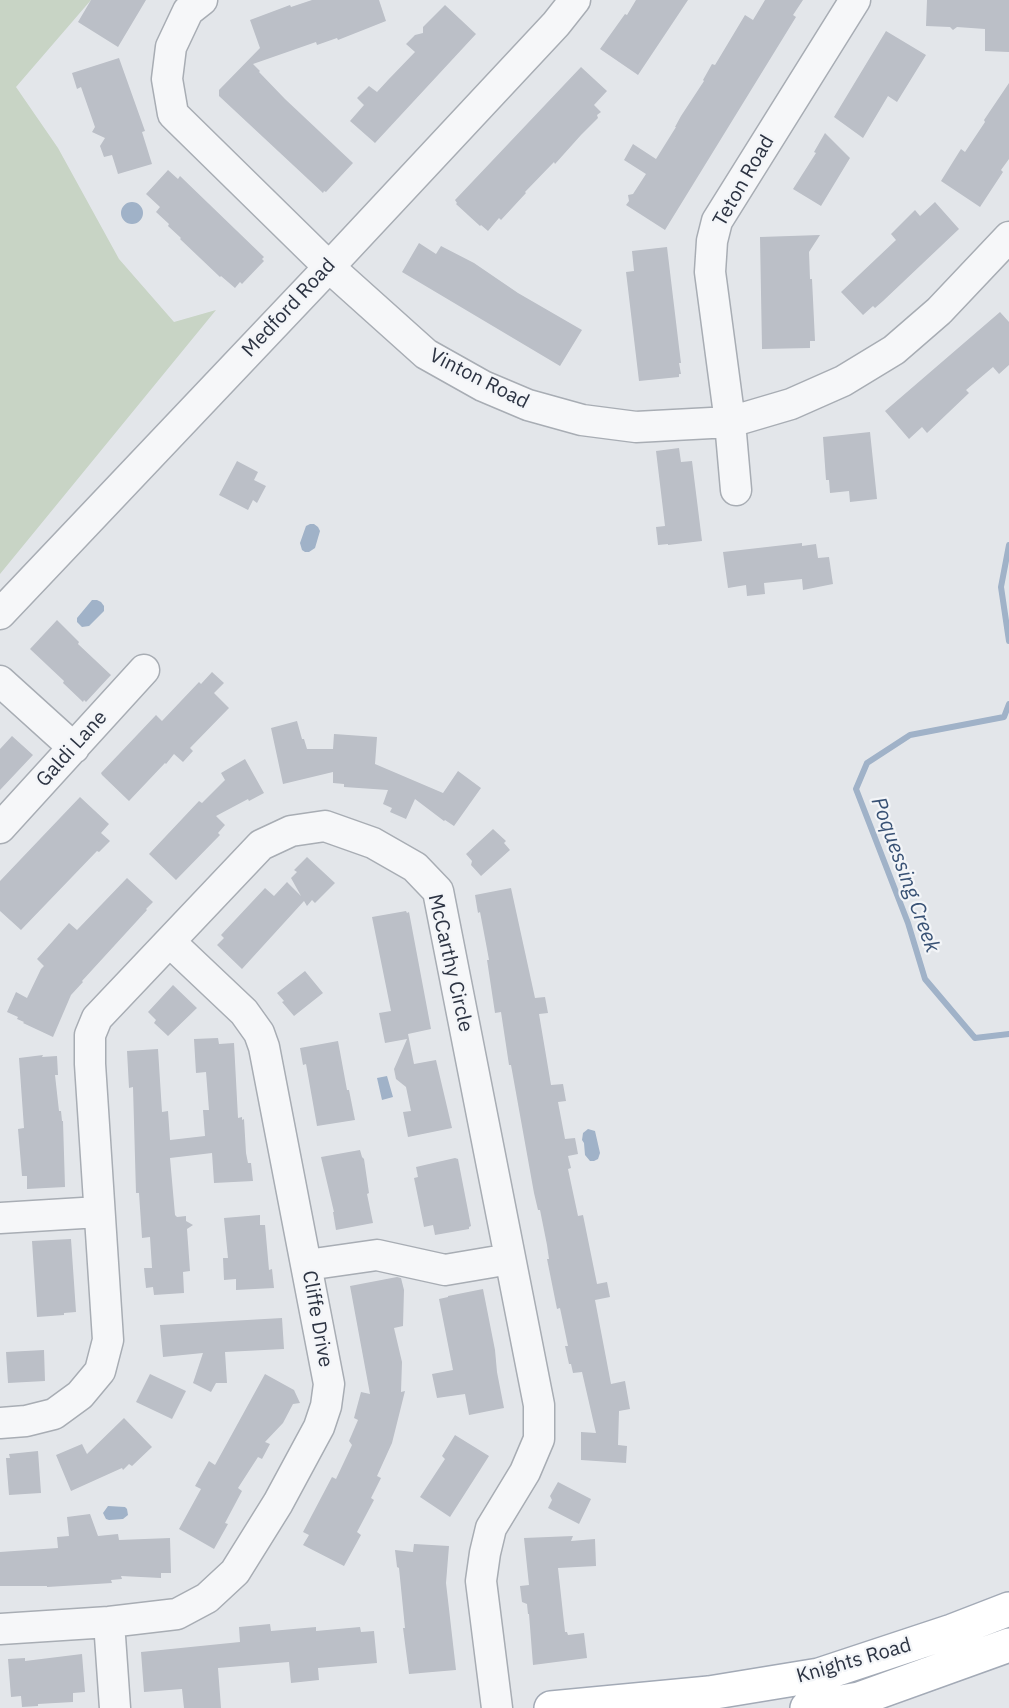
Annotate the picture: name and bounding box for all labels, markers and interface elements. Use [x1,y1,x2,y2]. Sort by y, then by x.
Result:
street label: Teton Road [708,131,780,231]
street label: Medford Road [237,254,341,362]
street label: Vinton Road [425,344,533,414]
street label: Galdi Lane [32,706,112,792]
water label: Poquessing Creek [865,794,945,956]
street label: McCarthy Circle [422,892,478,1034]
street label: Cliffe Drive [297,1269,337,1369]
street label: Knights Road [794,1633,914,1689]

